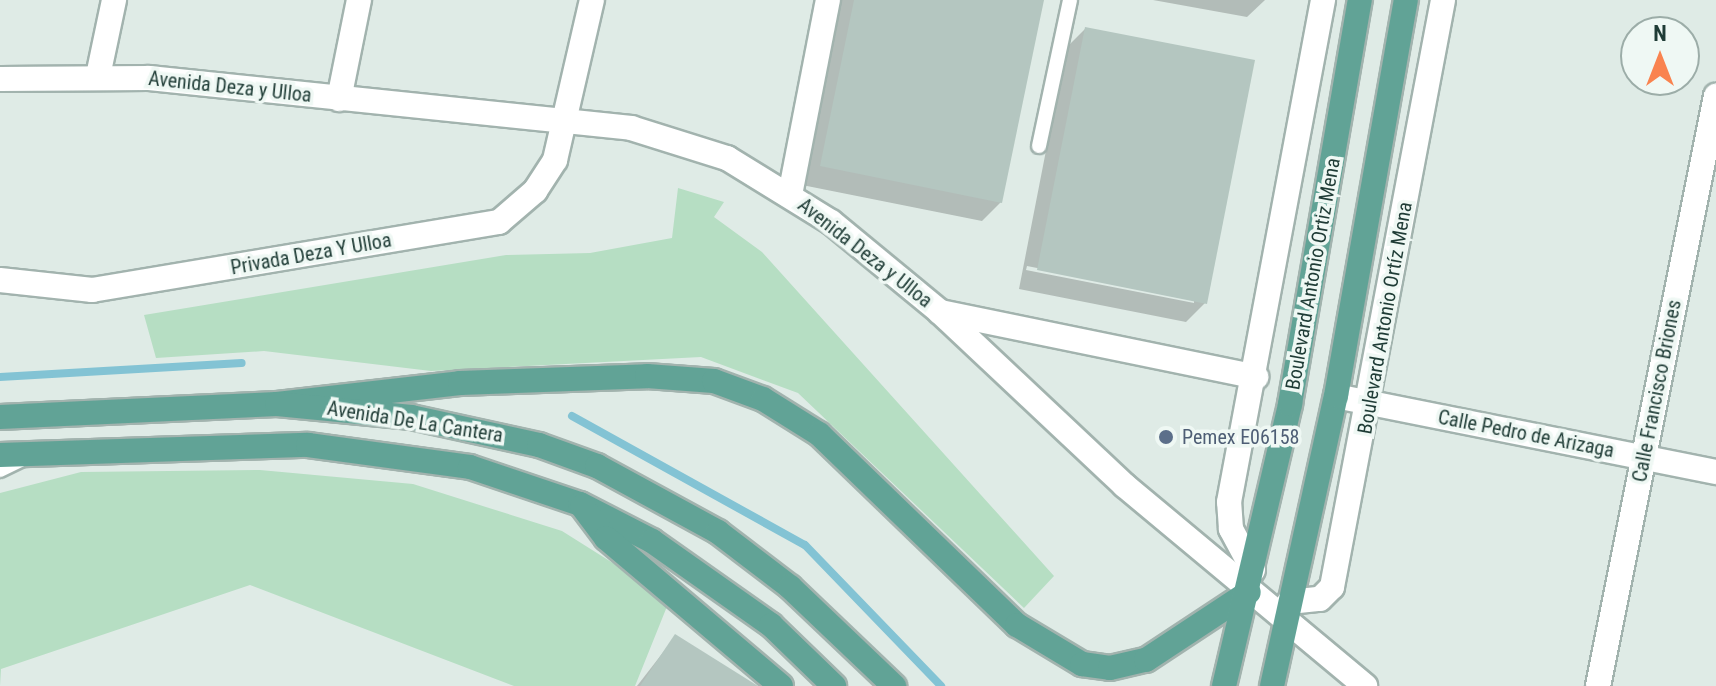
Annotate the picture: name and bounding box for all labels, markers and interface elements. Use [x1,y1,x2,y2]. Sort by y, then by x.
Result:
north arrow [1620,16,1700,96]
text: N [1653,21,1667,46]
street label: Avenida Deza y Ulloa [147,66,313,108]
street label: Boulevard Antonio Ortiz Mena [1281,156,1345,392]
street label: Avenida Deza y Ulloa [793,193,937,313]
street label: Boulevard Antonio Ortíz Mena [1353,200,1417,436]
street label: Privada Deza Y Ulloa [229,228,393,280]
street label: Calle Francisco Briones [1628,298,1686,484]
street label: Avenida De La Cantera [325,396,505,448]
street label: Calle Pedro de Arizaga [1436,405,1616,463]
place label: Pemex E06158 [1182,425,1299,449]
marker: Pemex E06158 [1157,428,1175,446]

